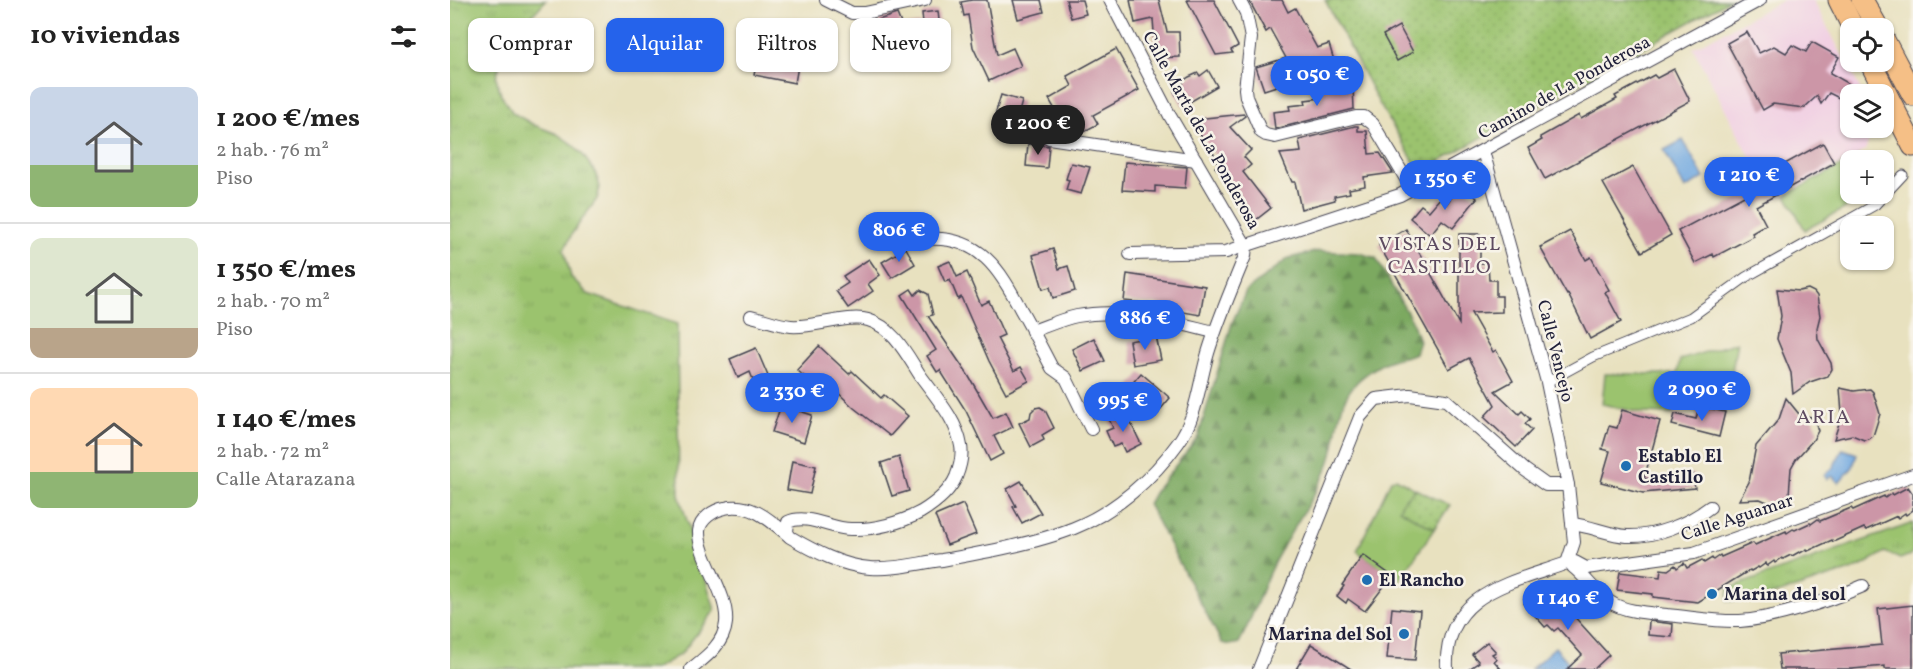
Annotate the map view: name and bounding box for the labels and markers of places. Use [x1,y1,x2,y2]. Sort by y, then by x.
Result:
pin: 1 050 € [1262,56,1372,107]
pin: 1 200 € [983,105,1093,156]
pin: 1 210 € [1694,157,1804,208]
pin: 1 350 € [1390,160,1500,211]
pin: 806 € [857,212,941,263]
pin: 886 € [1103,300,1187,351]
pin: 2 090 € [1647,371,1757,422]
pin: 2 330 € [737,373,847,424]
pin: 995 € [1081,382,1165,433]
place label: Establo El Castillo [1638,445,1722,491]
marker: Establo El Castillo [1619,459,1633,473]
place label: El Rancho [1379,569,1464,594]
marker: El Rancho [1360,573,1374,587]
pin: 1 140 € [1513,580,1623,631]
place label: Marina del sol [1724,583,1846,608]
marker: Marina del sol [1705,587,1719,601]
place label: Marina del Sol [1268,623,1392,648]
marker: Marina del Sol [1397,627,1411,641]

